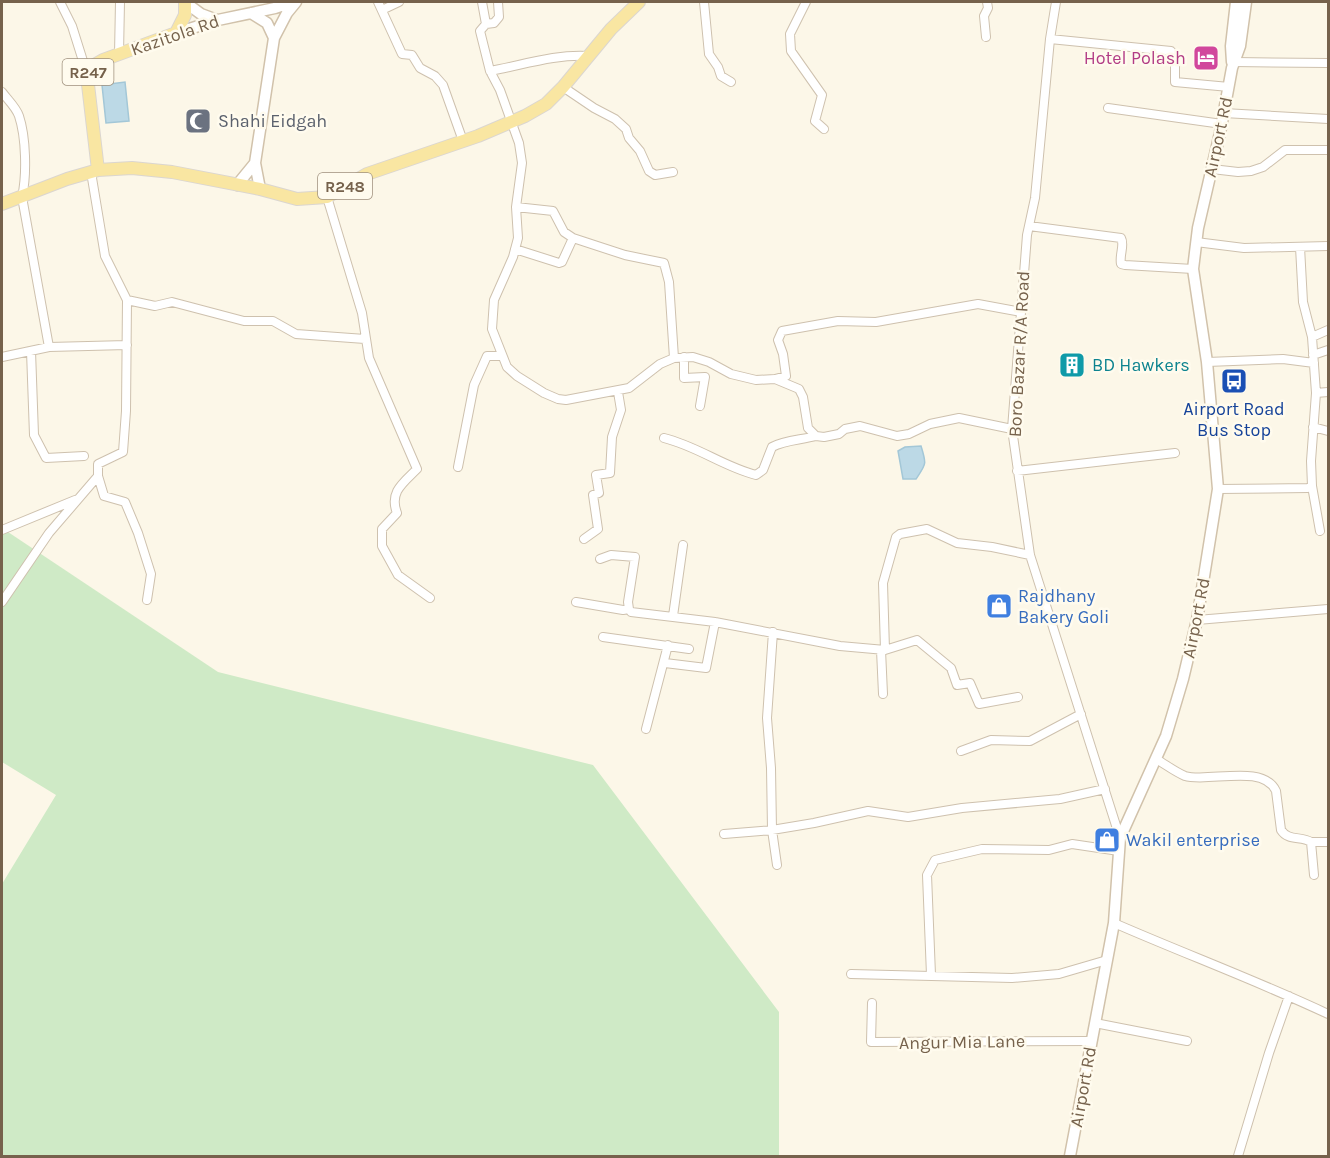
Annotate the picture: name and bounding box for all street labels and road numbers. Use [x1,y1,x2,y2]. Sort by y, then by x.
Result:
street label: Kazitola Rd [128,10,222,60]
road number: R247 [62,59,113,85]
street label: Airport Rd [1199,95,1237,179]
road number: R248 [318,173,372,199]
street label: Boro Bazar R/A Road [1004,270,1034,438]
street label: Airport Rd [1177,576,1215,660]
street label: Angur Mia Lane [899,1030,1025,1054]
street label: Airport Rd [1065,1045,1101,1129]

